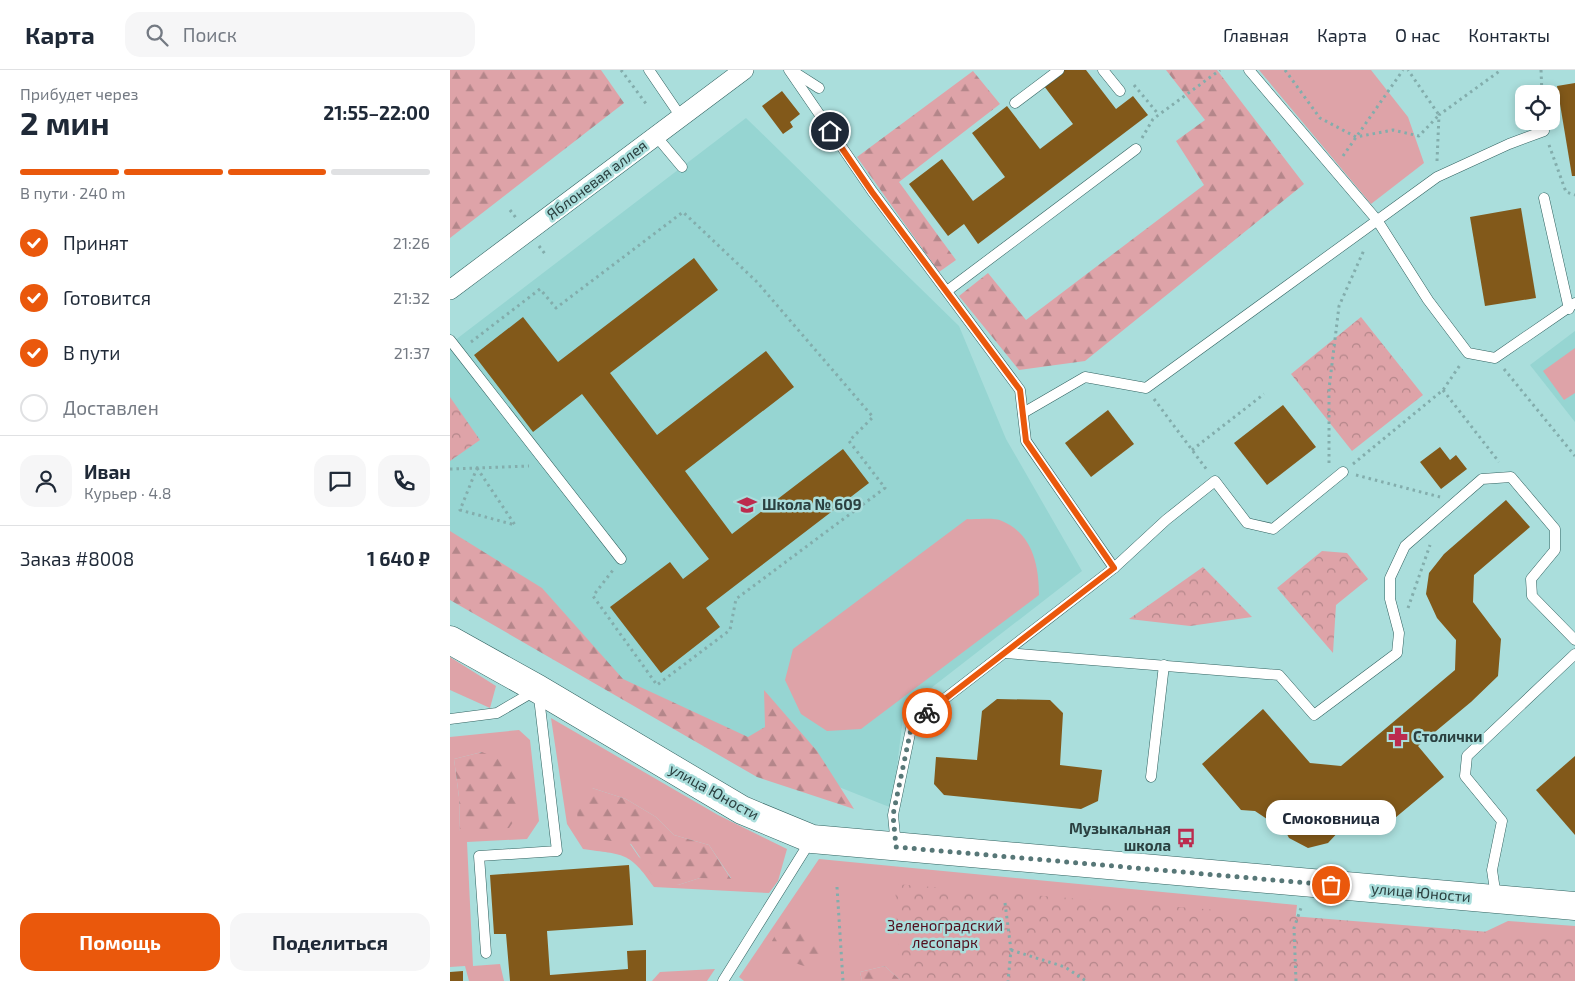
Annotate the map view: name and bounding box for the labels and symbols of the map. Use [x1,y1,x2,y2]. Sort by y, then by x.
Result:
pin [809,110,851,152]
street label: Яблоневая аллея [543,136,650,223]
school or university icon: Школа № 609 [736,494,758,516]
place label: Школа № 609 [762,495,862,513]
courier [902,688,952,738]
pharmacy icon: Столички [1387,726,1409,748]
place label: Столички [1413,727,1482,745]
street label: улица Юности [666,759,763,824]
callout: Смоковница [1266,800,1396,835]
place label: Музыкальная школа [1069,819,1171,854]
bus stop icon: Музыкальная школа [1175,827,1197,849]
pin [1310,864,1352,906]
street label: улица Юности [1370,879,1472,906]
park label: Зеленоградский лесопарк [887,916,1003,951]

